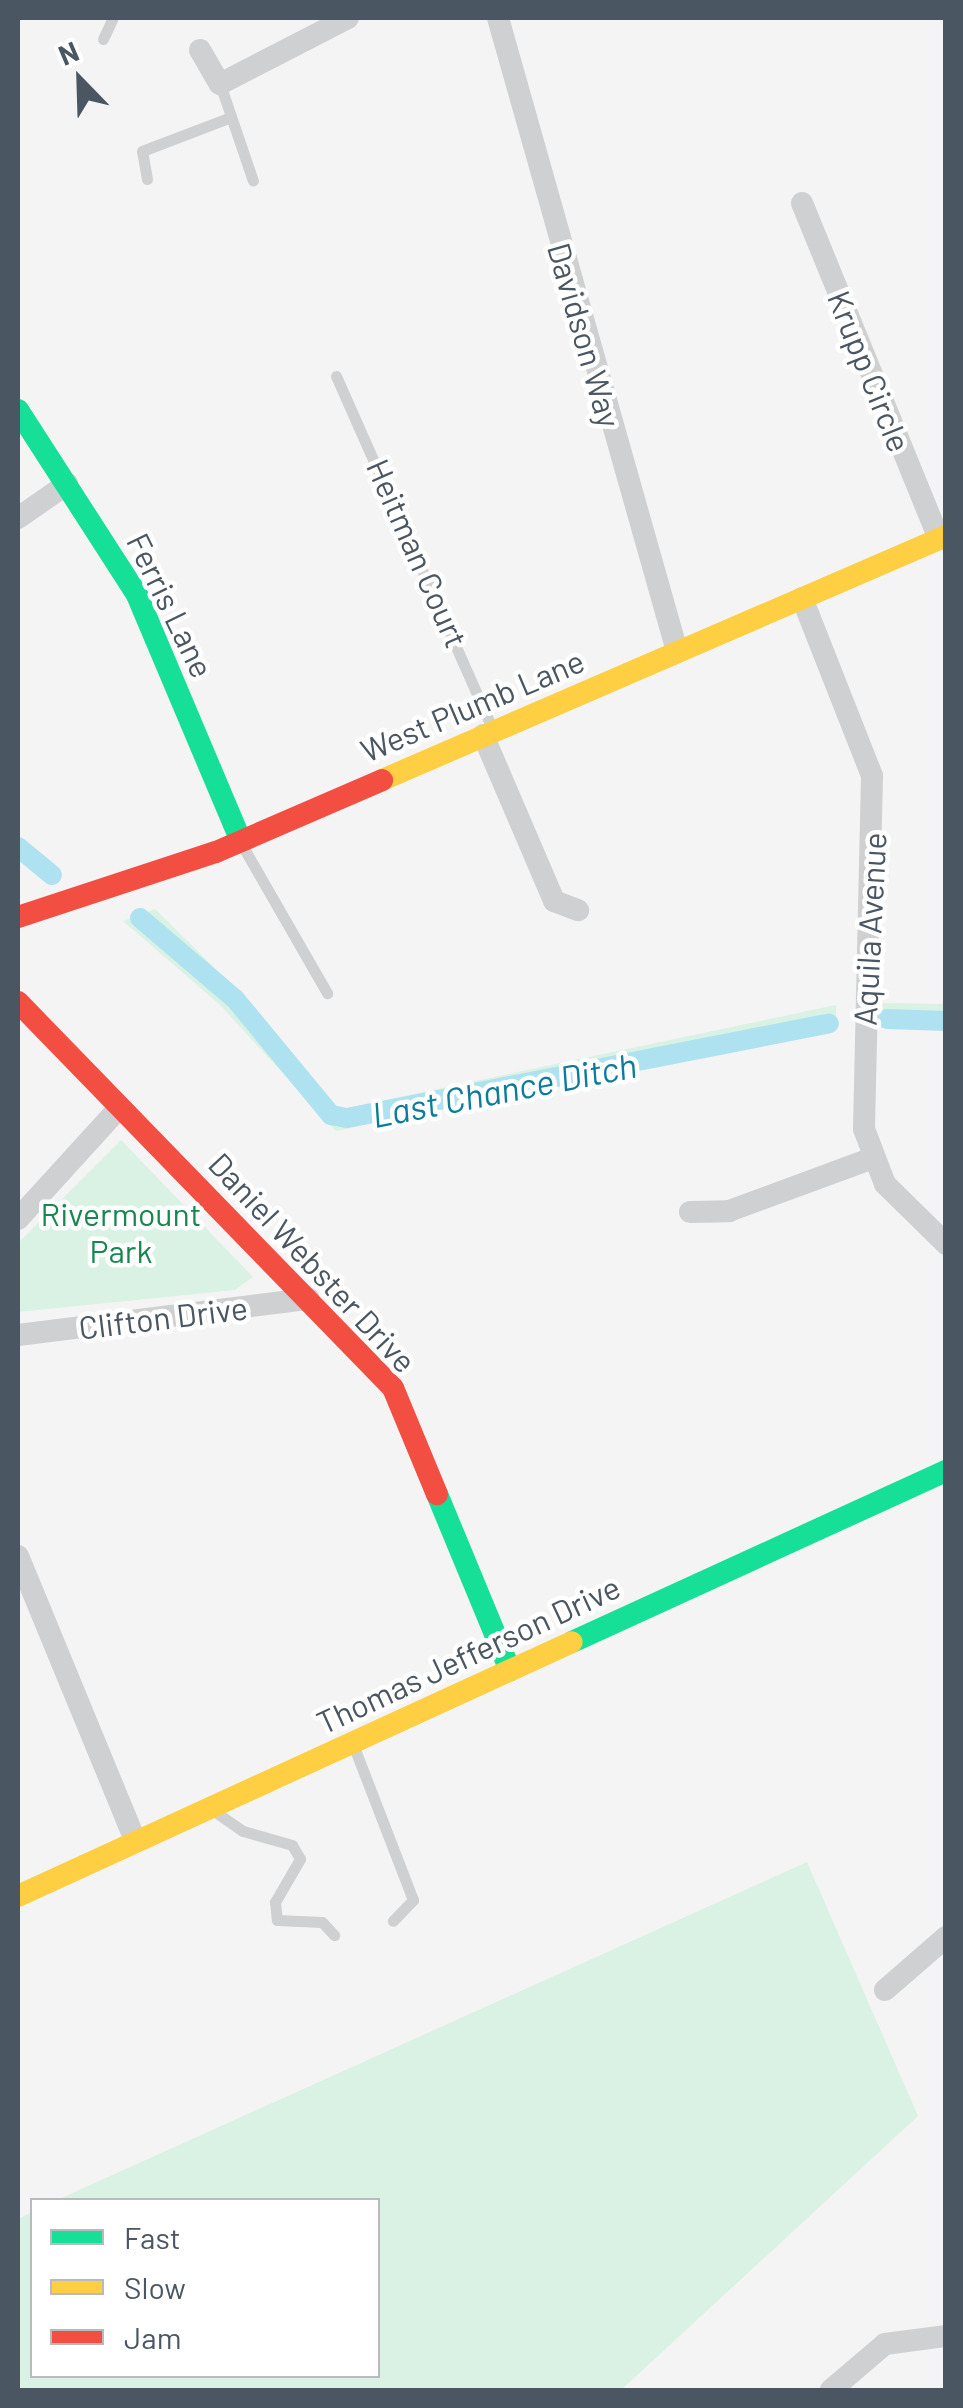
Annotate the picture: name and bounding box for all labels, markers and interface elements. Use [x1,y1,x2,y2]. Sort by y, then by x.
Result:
north arrow [30,30,130,130]
text: N [53,33,83,72]
street label: Davidson Way [540,238,630,432]
street label: Krupp Circle [820,285,920,457]
street label: Heitman Court [359,453,477,653]
street label: Ferris Lane [120,527,222,683]
street label: West Plumb Lane [354,641,590,769]
street label: Aquila Avenue [845,831,893,1027]
water label: Last Chance Ditch [368,1043,640,1135]
street label: Daniel Webster Drive [201,1144,425,1380]
park label: Rivermount Park [41,1195,201,1270]
street label: Clifton Drive [76,1288,250,1346]
street label: Thomas Jefferson Drive [310,1567,626,1741]
legend [30,2198,380,2378]
text: Fast [124,2219,181,2255]
text: Slow [124,2269,186,2305]
text: Jam [124,2319,181,2355]

